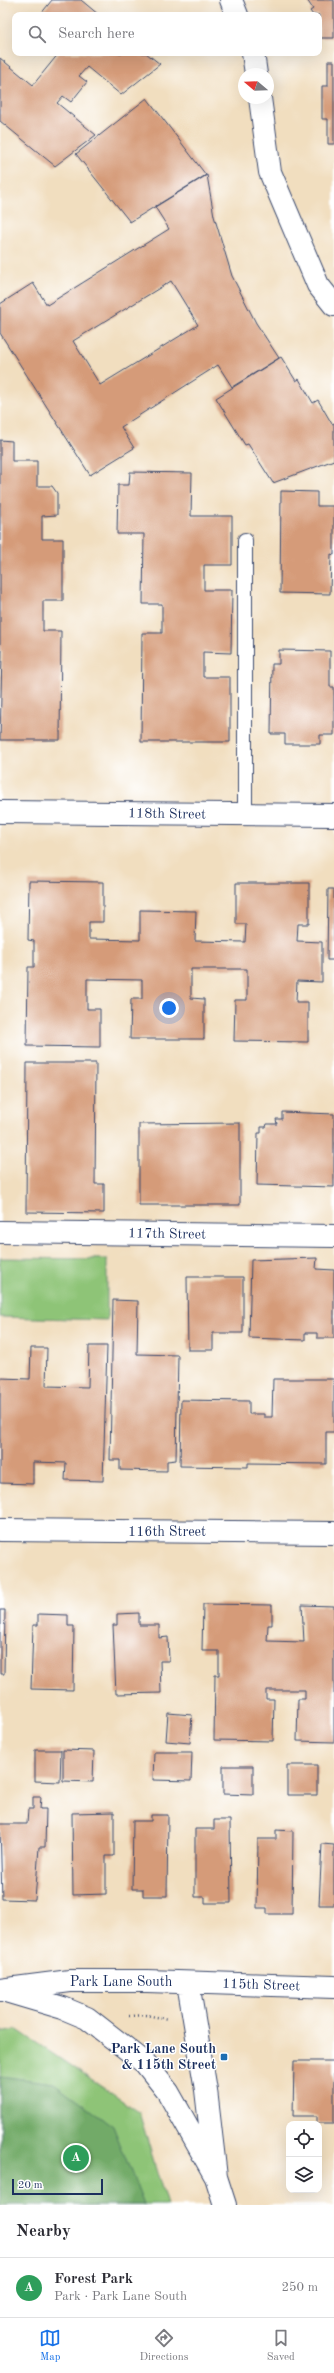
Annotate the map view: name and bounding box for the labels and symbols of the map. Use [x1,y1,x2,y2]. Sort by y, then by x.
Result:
north arrow [238,68,274,104]
street label: 118th Street [128,806,206,822]
your location [159,998,179,1018]
street label: 117th Street [128,1226,206,1242]
street label: 116th Street [128,1525,206,1539]
street label: Park Lane South [70,1975,173,1989]
street label: 115th Street [222,1977,300,1993]
place label: Park Lane South & 115th Street [111,2042,216,2072]
marker: Park Lane South & 115th Street [219,2052,229,2062]
pin: A [63,2143,89,2173]
scale bar [12,2177,103,2196]

